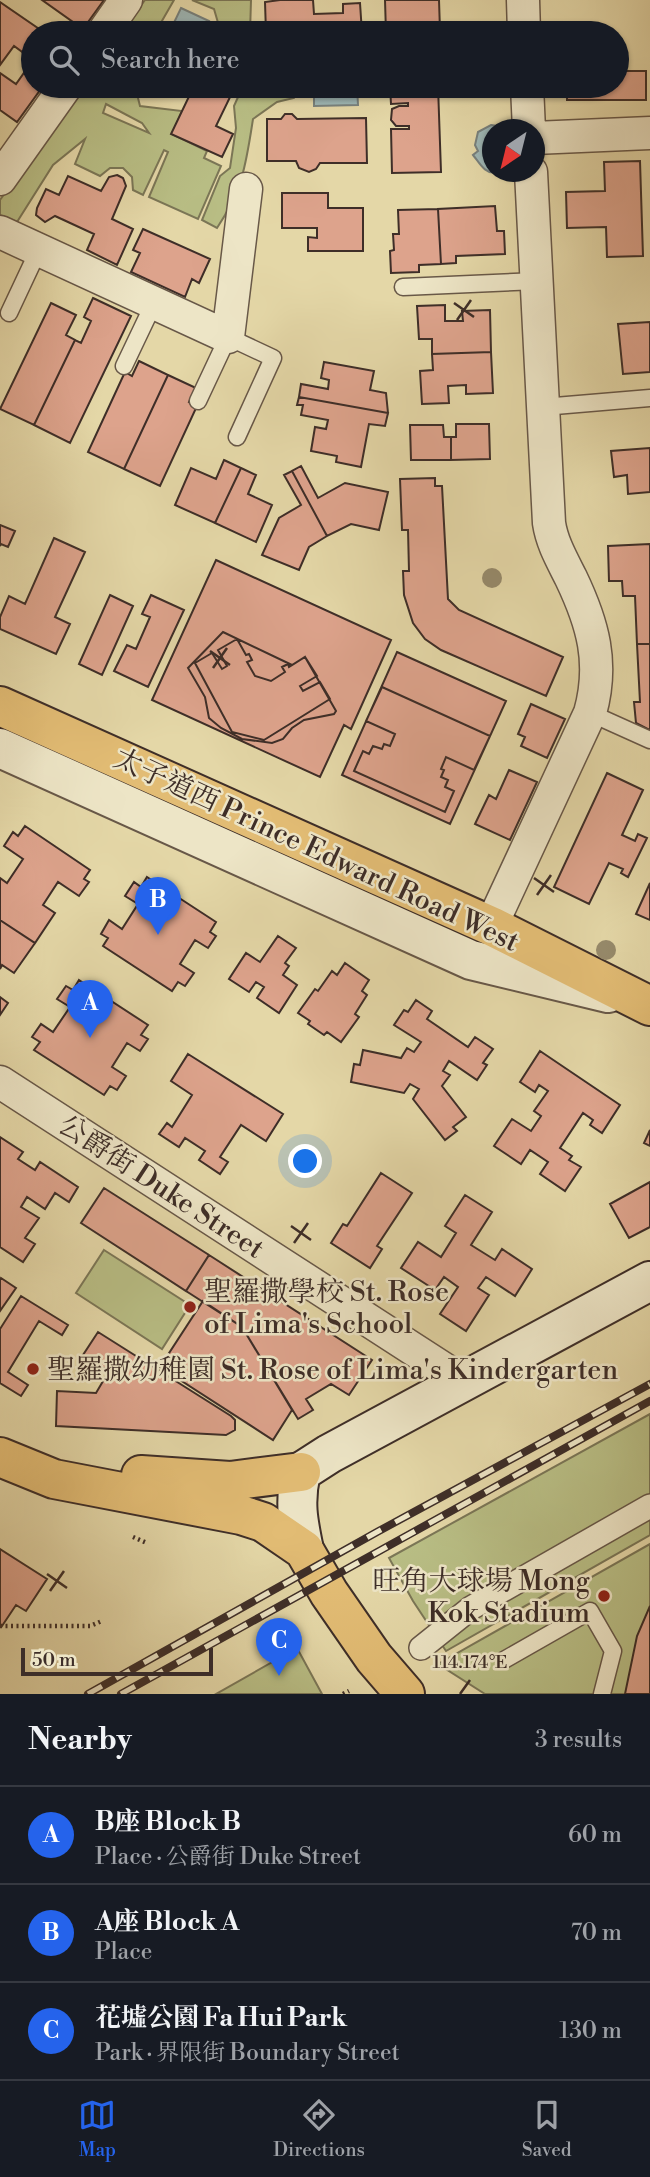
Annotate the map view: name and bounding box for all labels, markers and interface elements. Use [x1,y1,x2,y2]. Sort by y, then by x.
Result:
search box [21,21,629,98]
icon: search [45,41,83,79]
text: Search here [101,44,240,76]
north arrow [482,119,545,182]
street label: 太子道西 Prince Edward Road West [108,741,525,960]
pin: B [135,877,181,935]
pin: A [67,980,113,1038]
street label: 公爵街 Duke Street [52,1108,271,1267]
your location [288,1144,322,1178]
place label: 聖羅撒學校 St. Rose of Lima's School [204,1275,449,1342]
marker: 聖羅撒學校 St. Rose of Lima's School [182,1299,198,1315]
place label: 聖羅撒幼稚園 St. Rose of Lima's Kindergarten [47,1353,618,1388]
marker: 聖羅撒幼稚園 St. Rose of Lima's Kindergarten [25,1361,41,1377]
place label: 旺角大球場 Mong Kok Stadium [373,1564,590,1631]
marker: 旺角大球場 Mong Kok Stadium [596,1588,612,1604]
pin: C [256,1618,302,1676]
scale bar [21,1645,214,1677]
text: 50 m [32,1648,76,1672]
text: 114.174°E [432,1651,508,1674]
text: Nearby [28,1721,132,1759]
text: 3 results [535,1726,622,1754]
text: B座 Block B [95,1806,241,1838]
text: A [43,1821,59,1849]
text: 60 m [568,1821,622,1849]
text: Place · 公爵街 Duke Street [95,1843,361,1871]
text: A座 Block A [95,1906,239,1938]
text: B [42,1919,60,1947]
text: 70 m [571,1919,622,1947]
text: Place [95,1938,152,1966]
text: 花墟公園 Fa Hui Park [95,2002,347,2034]
text: C [43,2017,59,2045]
text: 130 m [559,2017,622,2045]
text: Park · 界限街 Boundary Street [95,2039,400,2067]
tab: Map [78,2096,116,2162]
tab: Directions [273,2096,365,2162]
tab: Saved [522,2096,572,2162]

